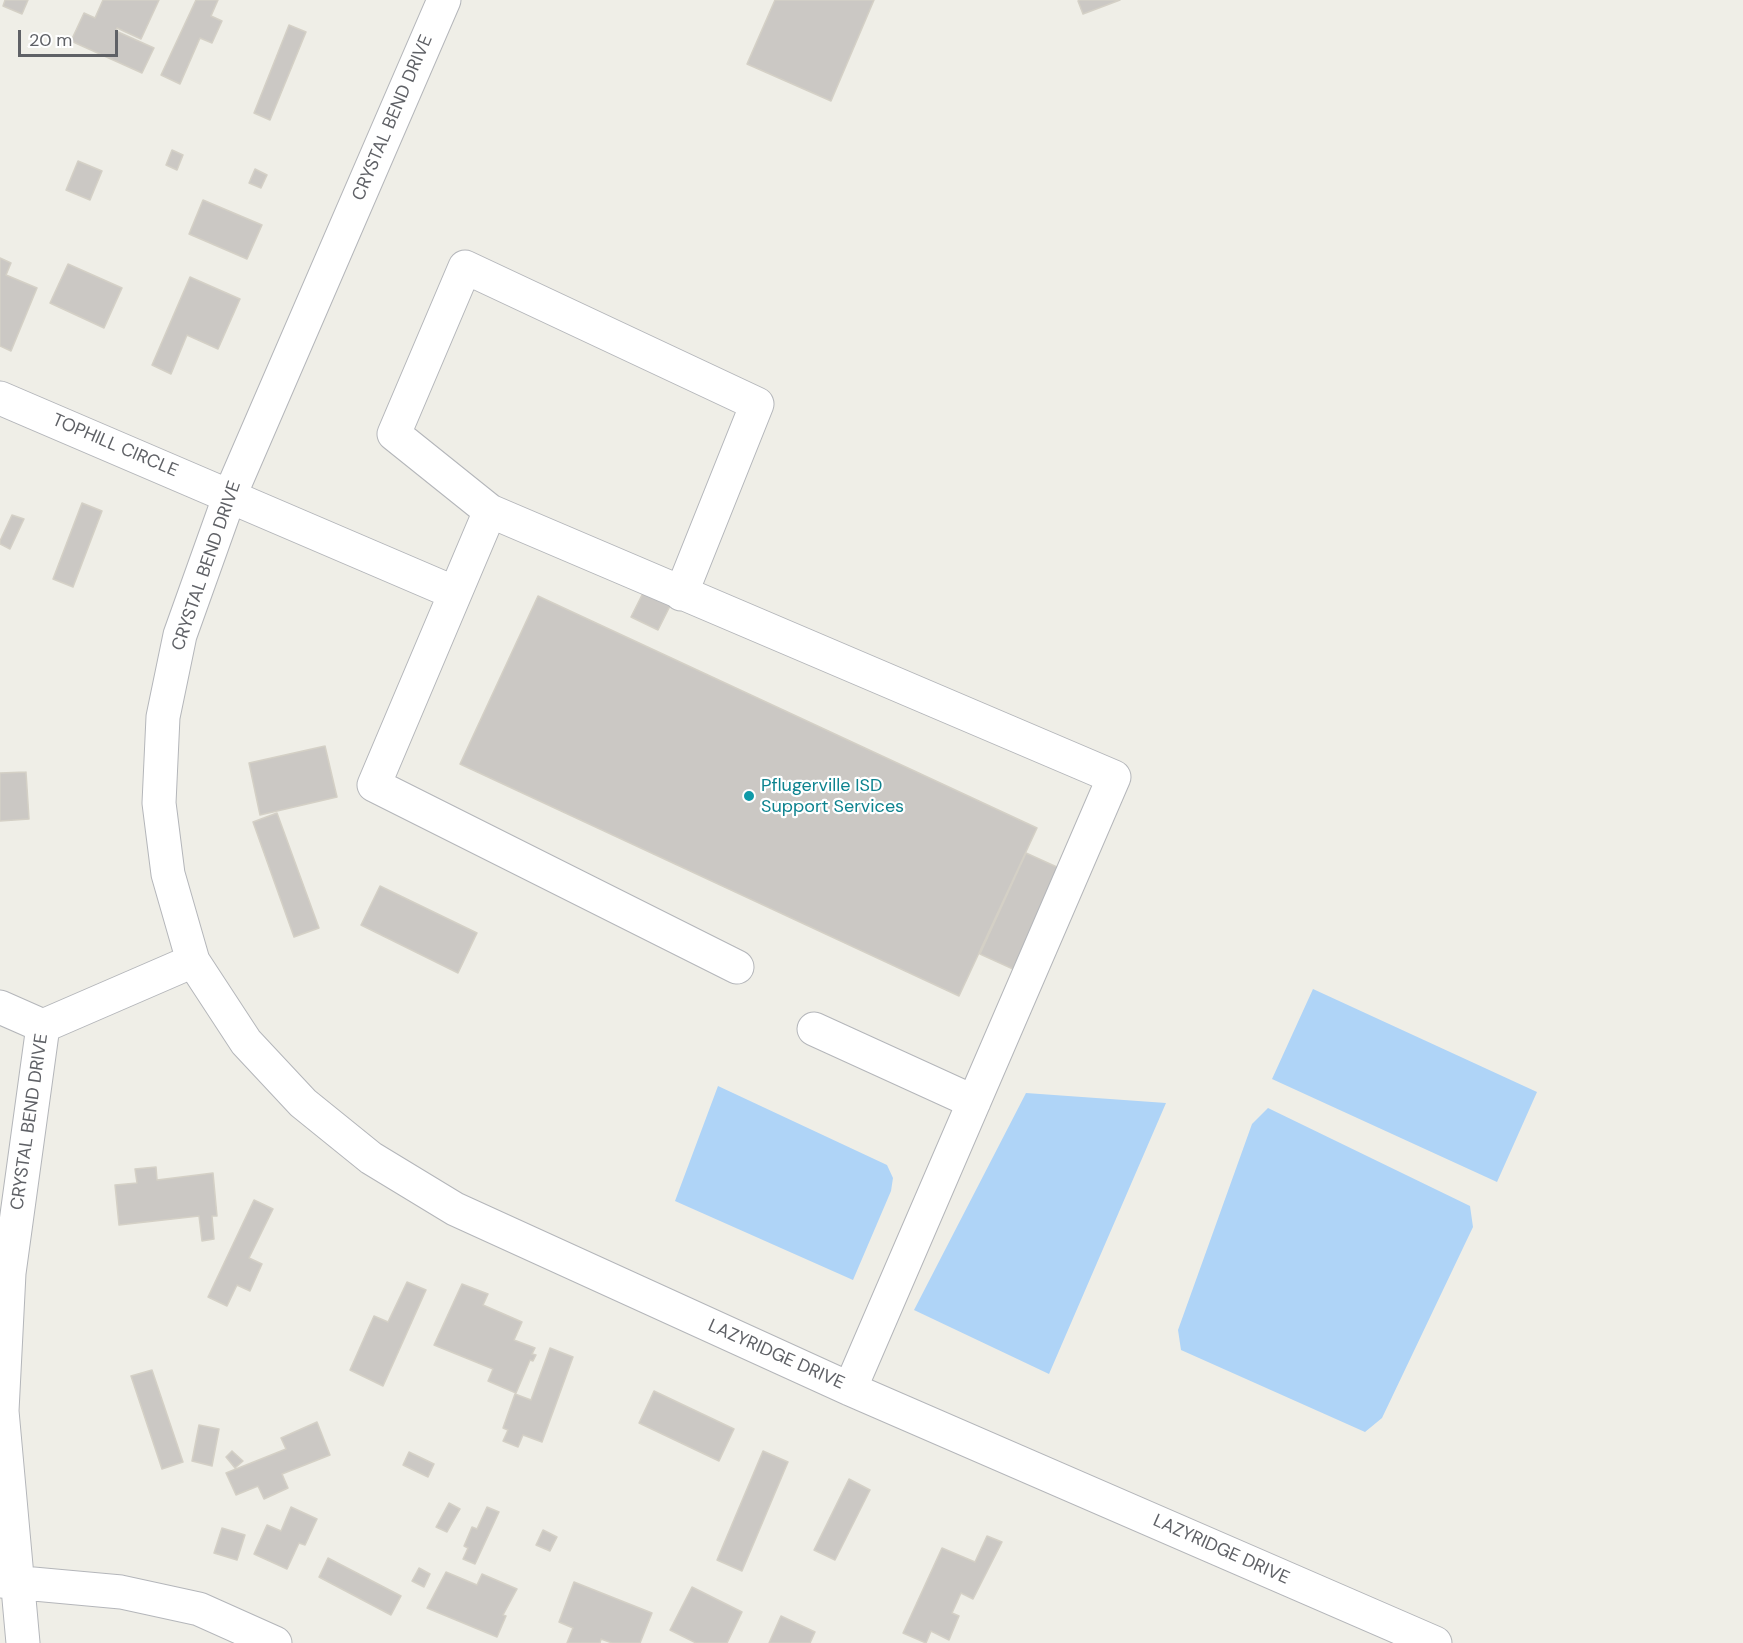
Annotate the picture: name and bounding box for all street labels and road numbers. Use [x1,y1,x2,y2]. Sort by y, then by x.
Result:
street label: CRYSTAL BEND DRIVE [348,32,438,204]
street label: TOPHILL CIRCLE [49,410,181,482]
street label: CRYSTAL BEND DRIVE [168,478,246,654]
street label: CRYSTAL BEND DRIVE [7,1032,53,1212]
street label: LAZYRIDGE DRIVE [704,1315,848,1395]
street label: LAZYRIDGE DRIVE [1149,1510,1293,1590]

